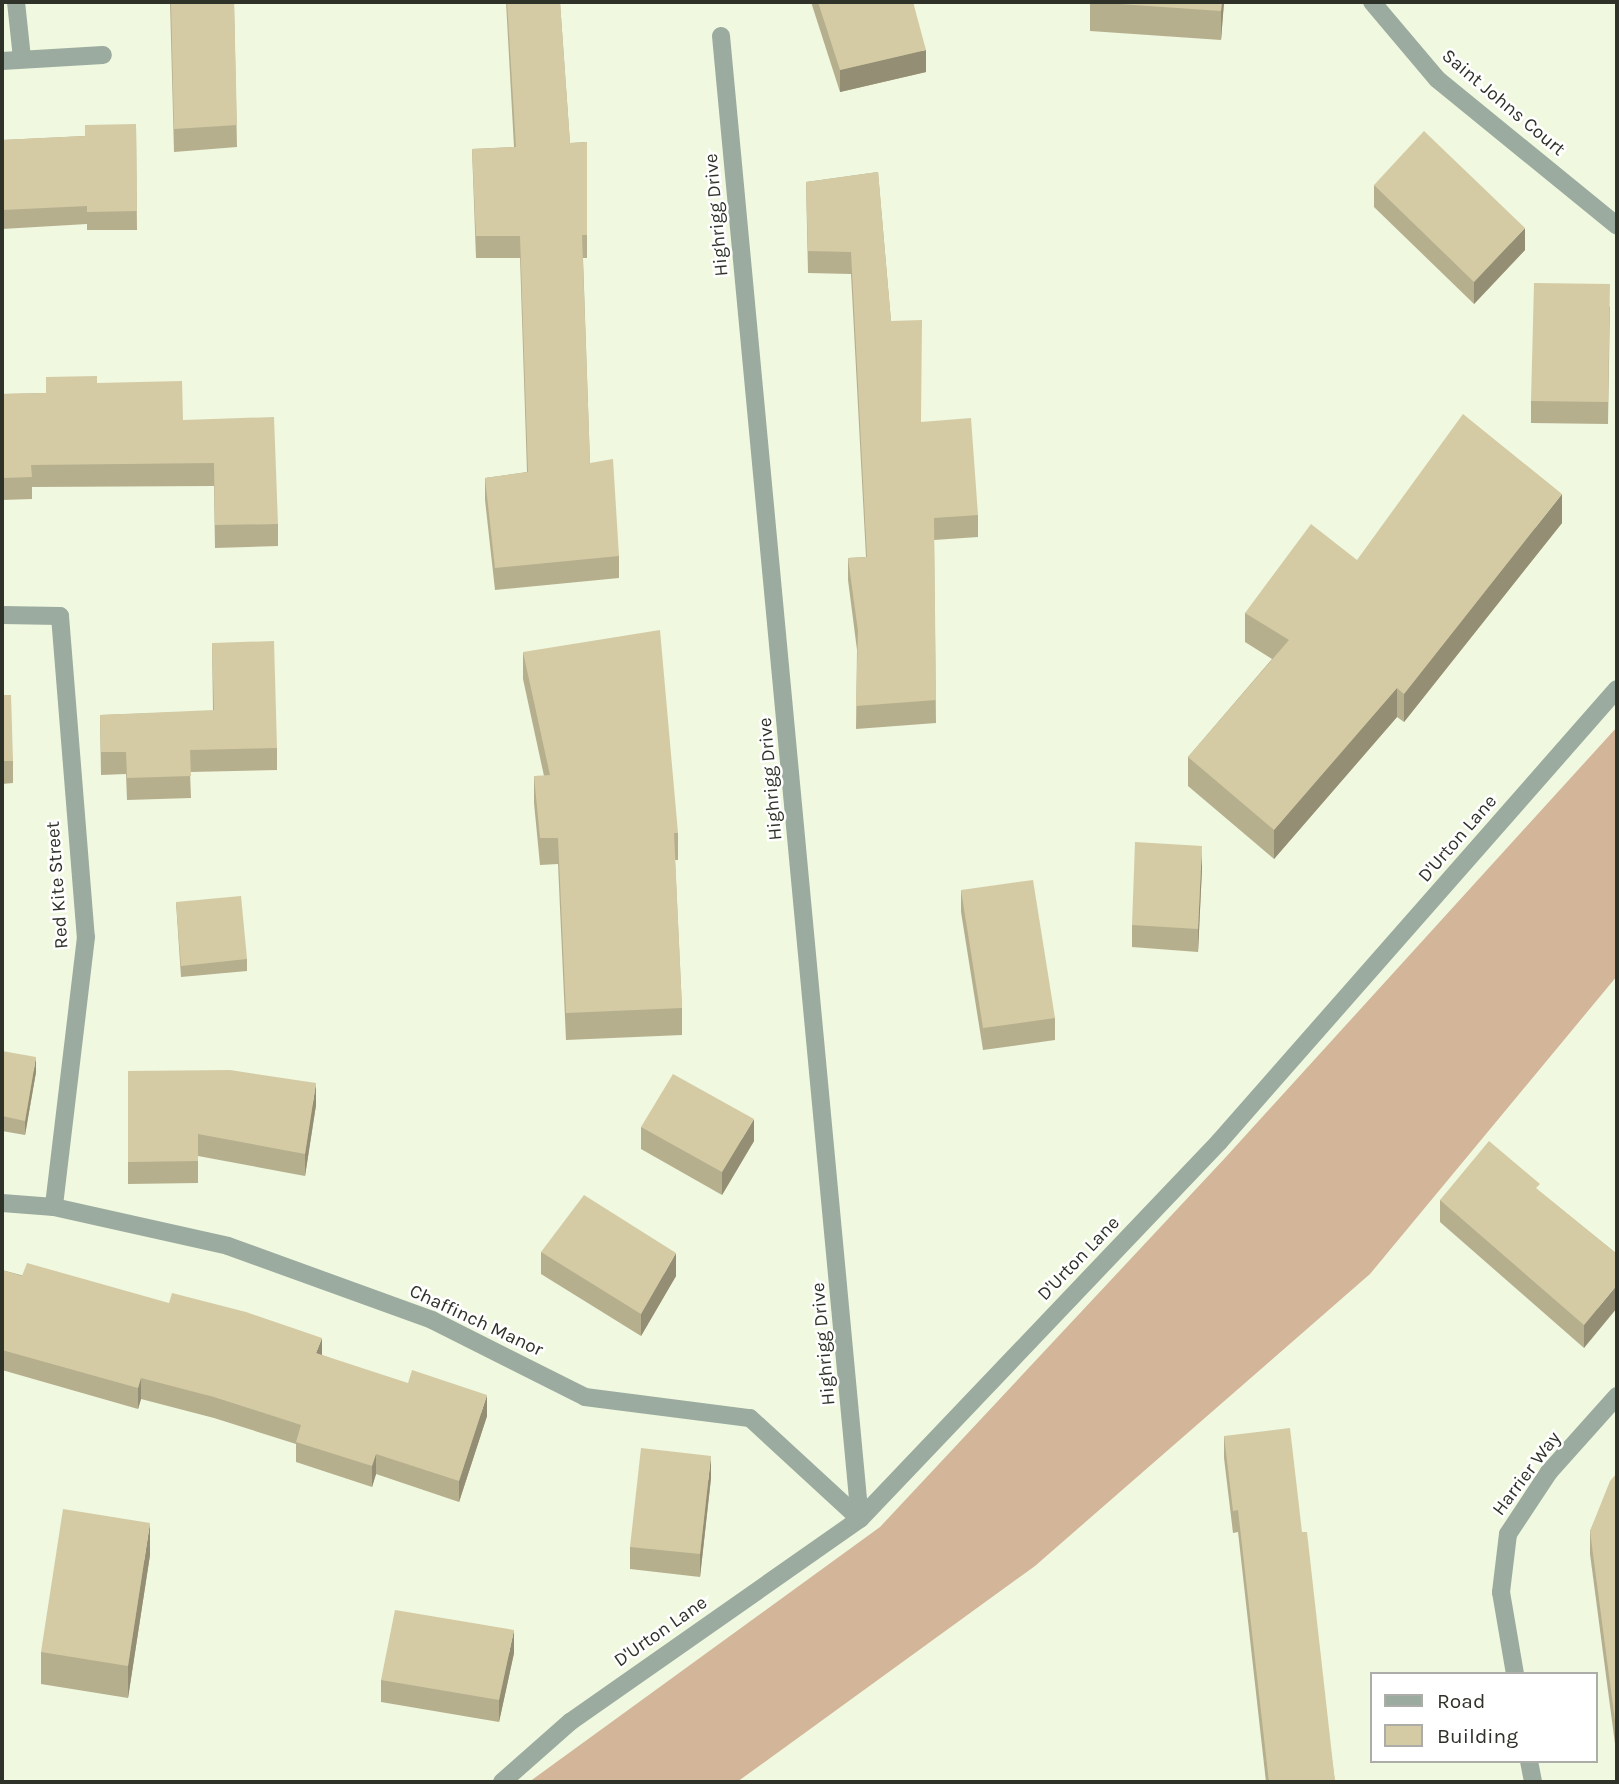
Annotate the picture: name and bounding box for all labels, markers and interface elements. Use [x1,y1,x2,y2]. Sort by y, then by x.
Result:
street label: Saint Johns Court [1437,45,1569,161]
street label: Highrigg Drive [700,153,734,277]
street label: Highrigg Drive [754,717,788,841]
street label: D'Urton Lane [1414,791,1502,887]
street label: Red Kite Street [42,820,74,950]
street label: D'Urton Lane [1033,1212,1125,1306]
street label: Chaffinch Manor [406,1280,546,1362]
street label: Highrigg Drive [807,1282,841,1406]
street label: Harrier Way [1488,1427,1566,1521]
street label: D'Urton Lane [610,1592,712,1672]
legend [1370,1672,1598,1763]
text: Road [1437,1689,1485,1713]
text: Building [1437,1724,1518,1748]

